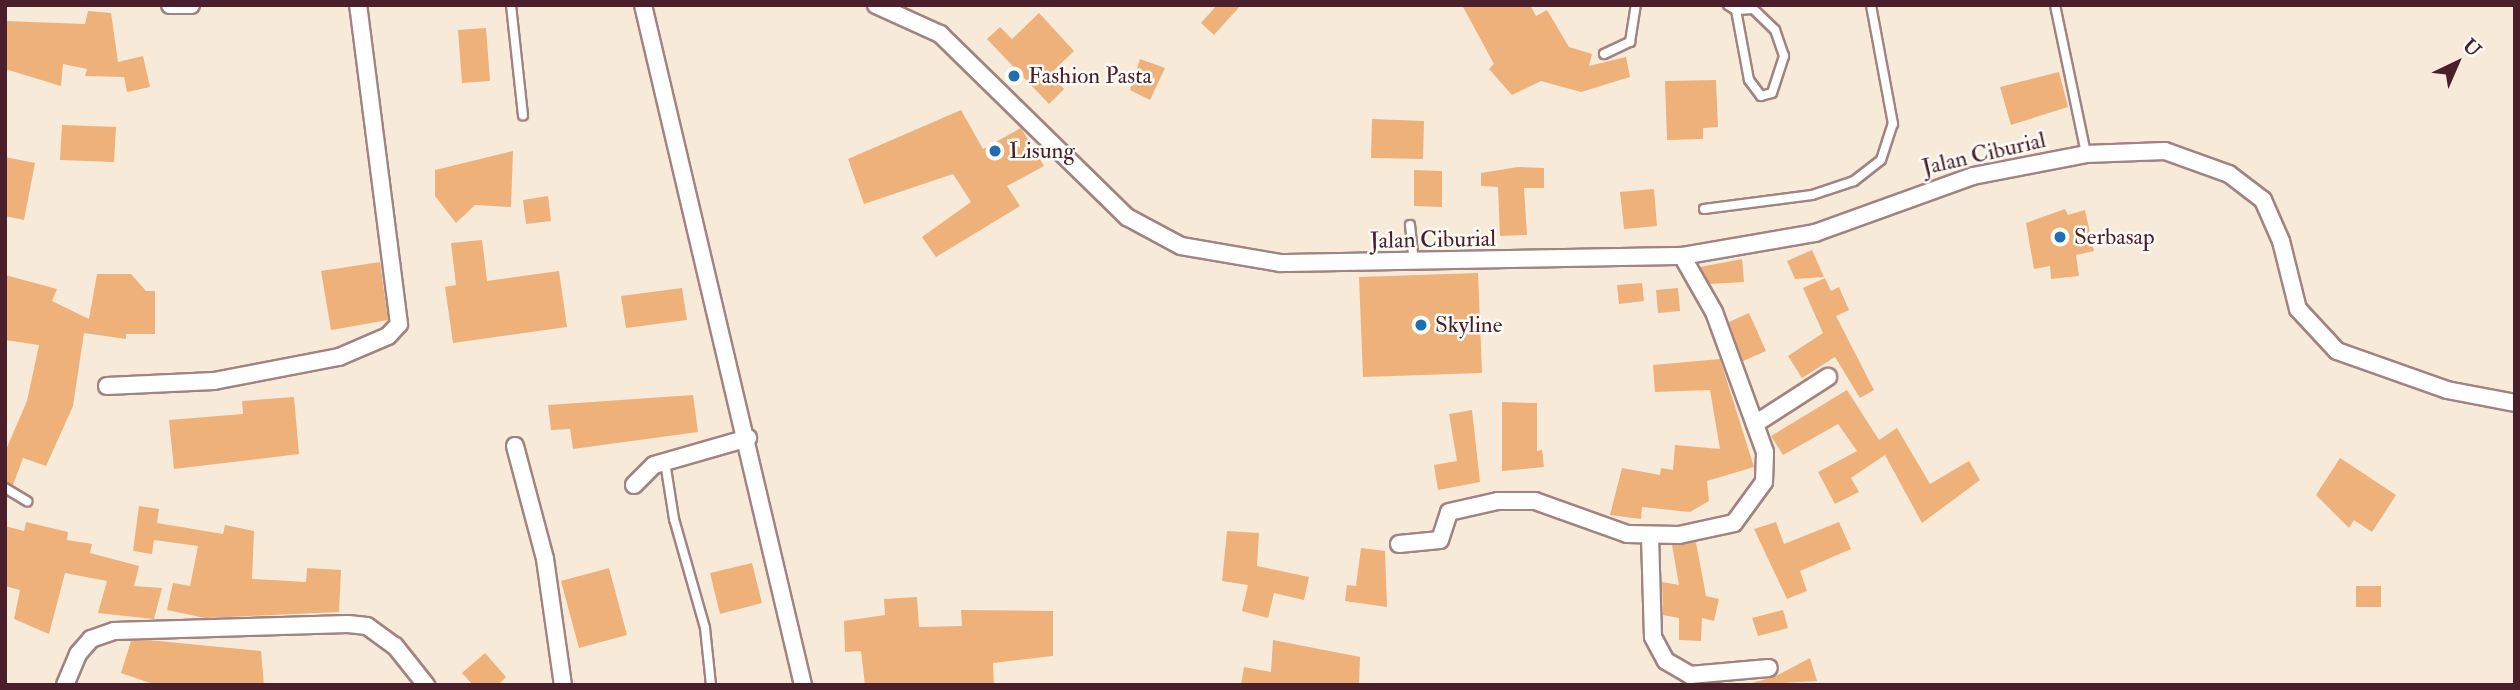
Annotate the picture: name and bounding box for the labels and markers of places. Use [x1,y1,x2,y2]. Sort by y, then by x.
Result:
place label: Fashion Pasta [1028,62,1152,90]
marker: Fashion Pasta [1006,68,1022,84]
place label: Lisung [1009,137,1075,165]
marker: Lisung [987,143,1003,159]
place label: Serbasap [2074,223,2155,251]
marker: Serbasap [2052,229,2068,245]
place label: Skyline [1435,311,1502,339]
marker: Skyline [1413,317,1429,333]

